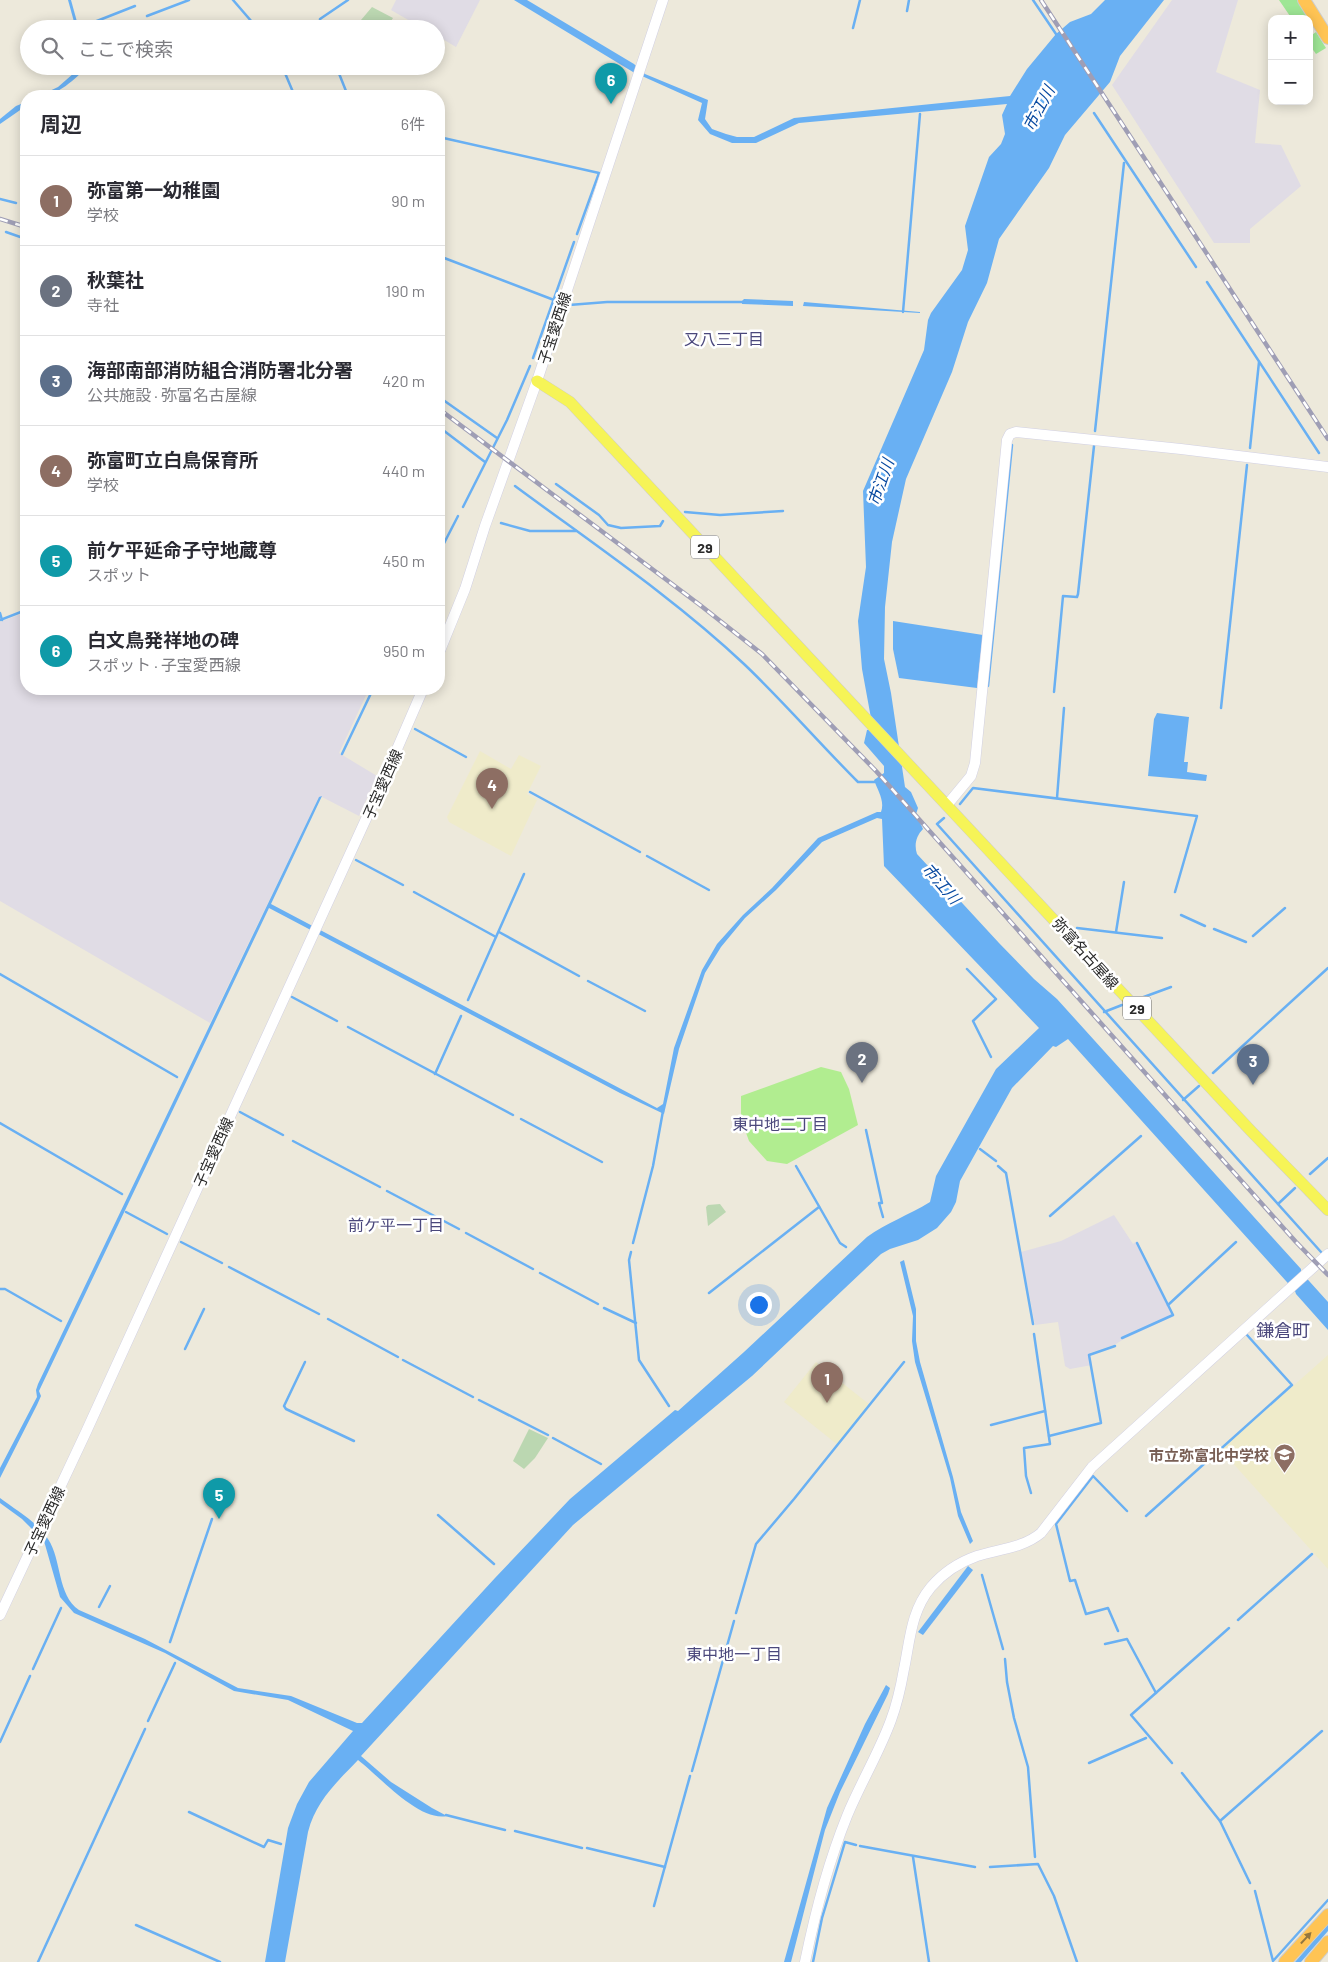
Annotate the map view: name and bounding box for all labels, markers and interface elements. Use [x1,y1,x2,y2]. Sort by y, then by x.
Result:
map controls [1268,15,1313,105]
button: + [1268,15,1313,60]
search box [20,20,445,75]
icon: search [38,34,66,62]
text: ここで検索 [78,37,173,60]
button: − [1268,60,1313,105]
pin: 6 [595,63,627,104]
water label: 市江川 [1018,81,1059,134]
text: 周辺 [40,111,82,136]
text: 6件 [401,114,425,133]
text: 弥富第一幼稚園 [87,178,220,201]
text: 1 [53,191,59,210]
text: 90 m [391,191,425,210]
text: 学校 [87,205,119,224]
text: 秋葉社 [87,268,144,291]
text: 2 [52,281,60,300]
text: 190 m [386,281,425,300]
street label: 子宝愛西線 [534,290,574,366]
text: 寺社 [87,295,119,314]
district label: 又八三丁目 [684,329,764,348]
text: 海部南部消防組合消防署北分署 [87,358,353,381]
text: 3 [52,371,60,390]
text: 420 m [382,371,425,390]
text: 公共施設 · 弥富名古屋線 [87,385,257,404]
text: 弥富町立白鳥保育所 [87,448,258,471]
water label: 市江川 [863,454,897,508]
text: 4 [51,461,61,480]
text: 440 m [382,461,425,480]
text: 学校 [87,475,119,494]
road number: 29 [691,536,719,558]
text: 前ケ平延命子守地蔵尊 [87,538,277,561]
text: 5 [52,551,60,570]
text: 450 m [382,551,425,570]
text: スポット [87,565,151,584]
text: 白文鳥発祥地の碑 [87,628,239,651]
text: 6 [52,641,60,660]
text: 950 m [383,641,425,660]
text: スポット · 子宝愛西線 [87,655,241,674]
street label: 子宝愛西線 [359,746,405,822]
pin: 4 [476,768,508,809]
water label: 市江川 [919,859,966,909]
street label: 弥富名古屋線 [1049,914,1123,992]
road number: 29 [1123,996,1151,1020]
pin: 2 [846,1042,878,1083]
pin: 3 [1237,1044,1269,1085]
street label: 子宝愛西線 [190,1114,236,1190]
district label: 東中地二丁目 [732,1114,828,1133]
district label: 前ケ平一丁目 [348,1215,444,1234]
your location [746,1292,772,1318]
district label: 鎌倉町 [1256,1319,1310,1341]
pin: 1 [811,1362,843,1403]
school or university icon: 市立弥富北中学校 [1273,1443,1297,1474]
place label: 市立弥富北中学校 [1149,1446,1269,1464]
pin: 5 [203,1478,235,1519]
street label: 子宝愛西線 [20,1483,68,1559]
district label: 東中地一丁目 [686,1644,782,1663]
one-way arrow [1300,1932,1312,1944]

